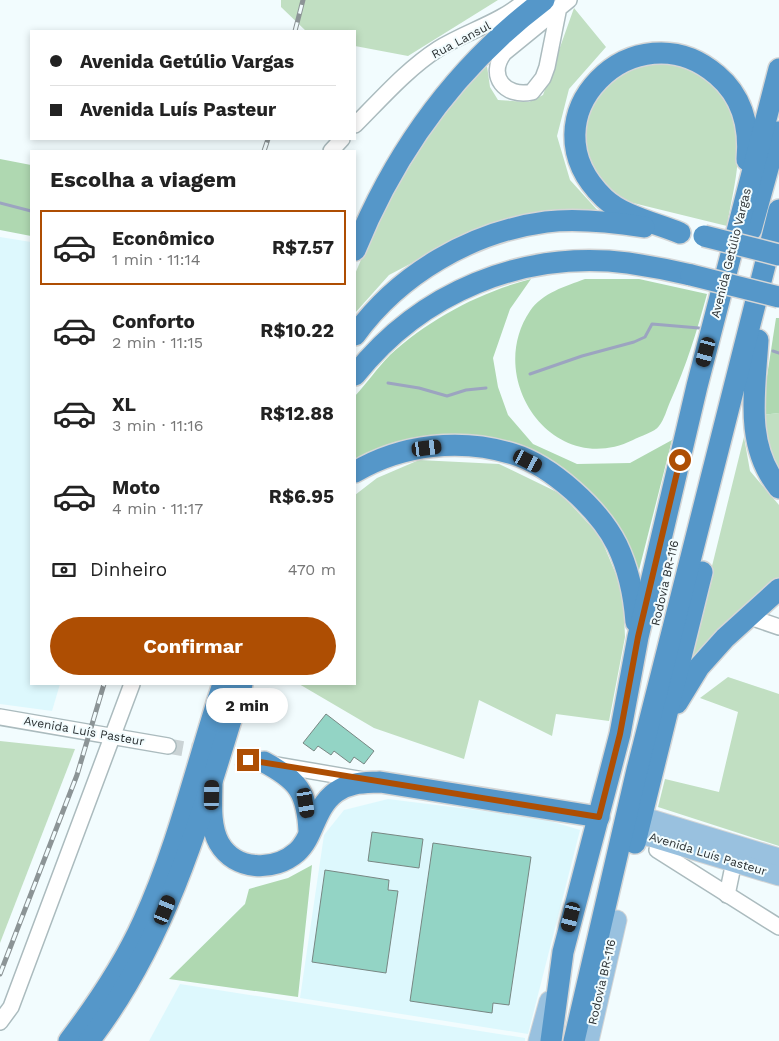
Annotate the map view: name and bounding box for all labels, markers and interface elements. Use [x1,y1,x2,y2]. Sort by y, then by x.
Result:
street label: Rua Lansul [429,18,493,61]
text: Avenida Getúlio Vargas [80,50,294,73]
text: Avenida Luís Pasteur [80,98,276,121]
text: Escolha a viagem [50,167,237,192]
street label: Avenida Getúlio Vargas [708,187,754,319]
icon: car [52,225,97,270]
text: Econômico [112,227,215,250]
text: R$7.57 [272,236,334,259]
text: 1 min · 11:14 [112,250,201,269]
icon: car [52,308,97,353]
text: Conforto [112,310,195,333]
text: R$10.22 [260,319,334,342]
text: 2 min · 11:15 [112,333,203,352]
car [694,336,717,368]
icon: car [52,391,97,436]
text: XL [112,393,136,416]
text: R$12.88 [260,402,334,425]
text: 3 min · 11:16 [112,416,204,435]
car [411,439,442,457]
car [511,448,544,474]
route start [669,449,691,471]
icon: car [52,474,97,519]
text: Moto [112,476,160,499]
text: R$6.95 [269,485,334,508]
text: 4 min · 11:17 [112,499,203,518]
street label: Rodovia BR-116 [648,539,682,627]
icon: cash [50,556,78,584]
text: Dinheiro [90,558,167,581]
text: 470 m [288,560,336,579]
button: Confirmar [50,617,336,675]
callout: 2 min [207,688,289,722]
text: 2 min [225,696,269,715]
street label: Avenida Luís Pasteur [23,713,145,749]
route end [237,749,259,771]
car [204,780,219,810]
car [296,787,315,819]
street label: Avenida Luís Pasteur [648,829,769,879]
car [152,893,177,927]
car [560,901,581,933]
street label: Rodovia BR-116 [585,938,619,1026]

